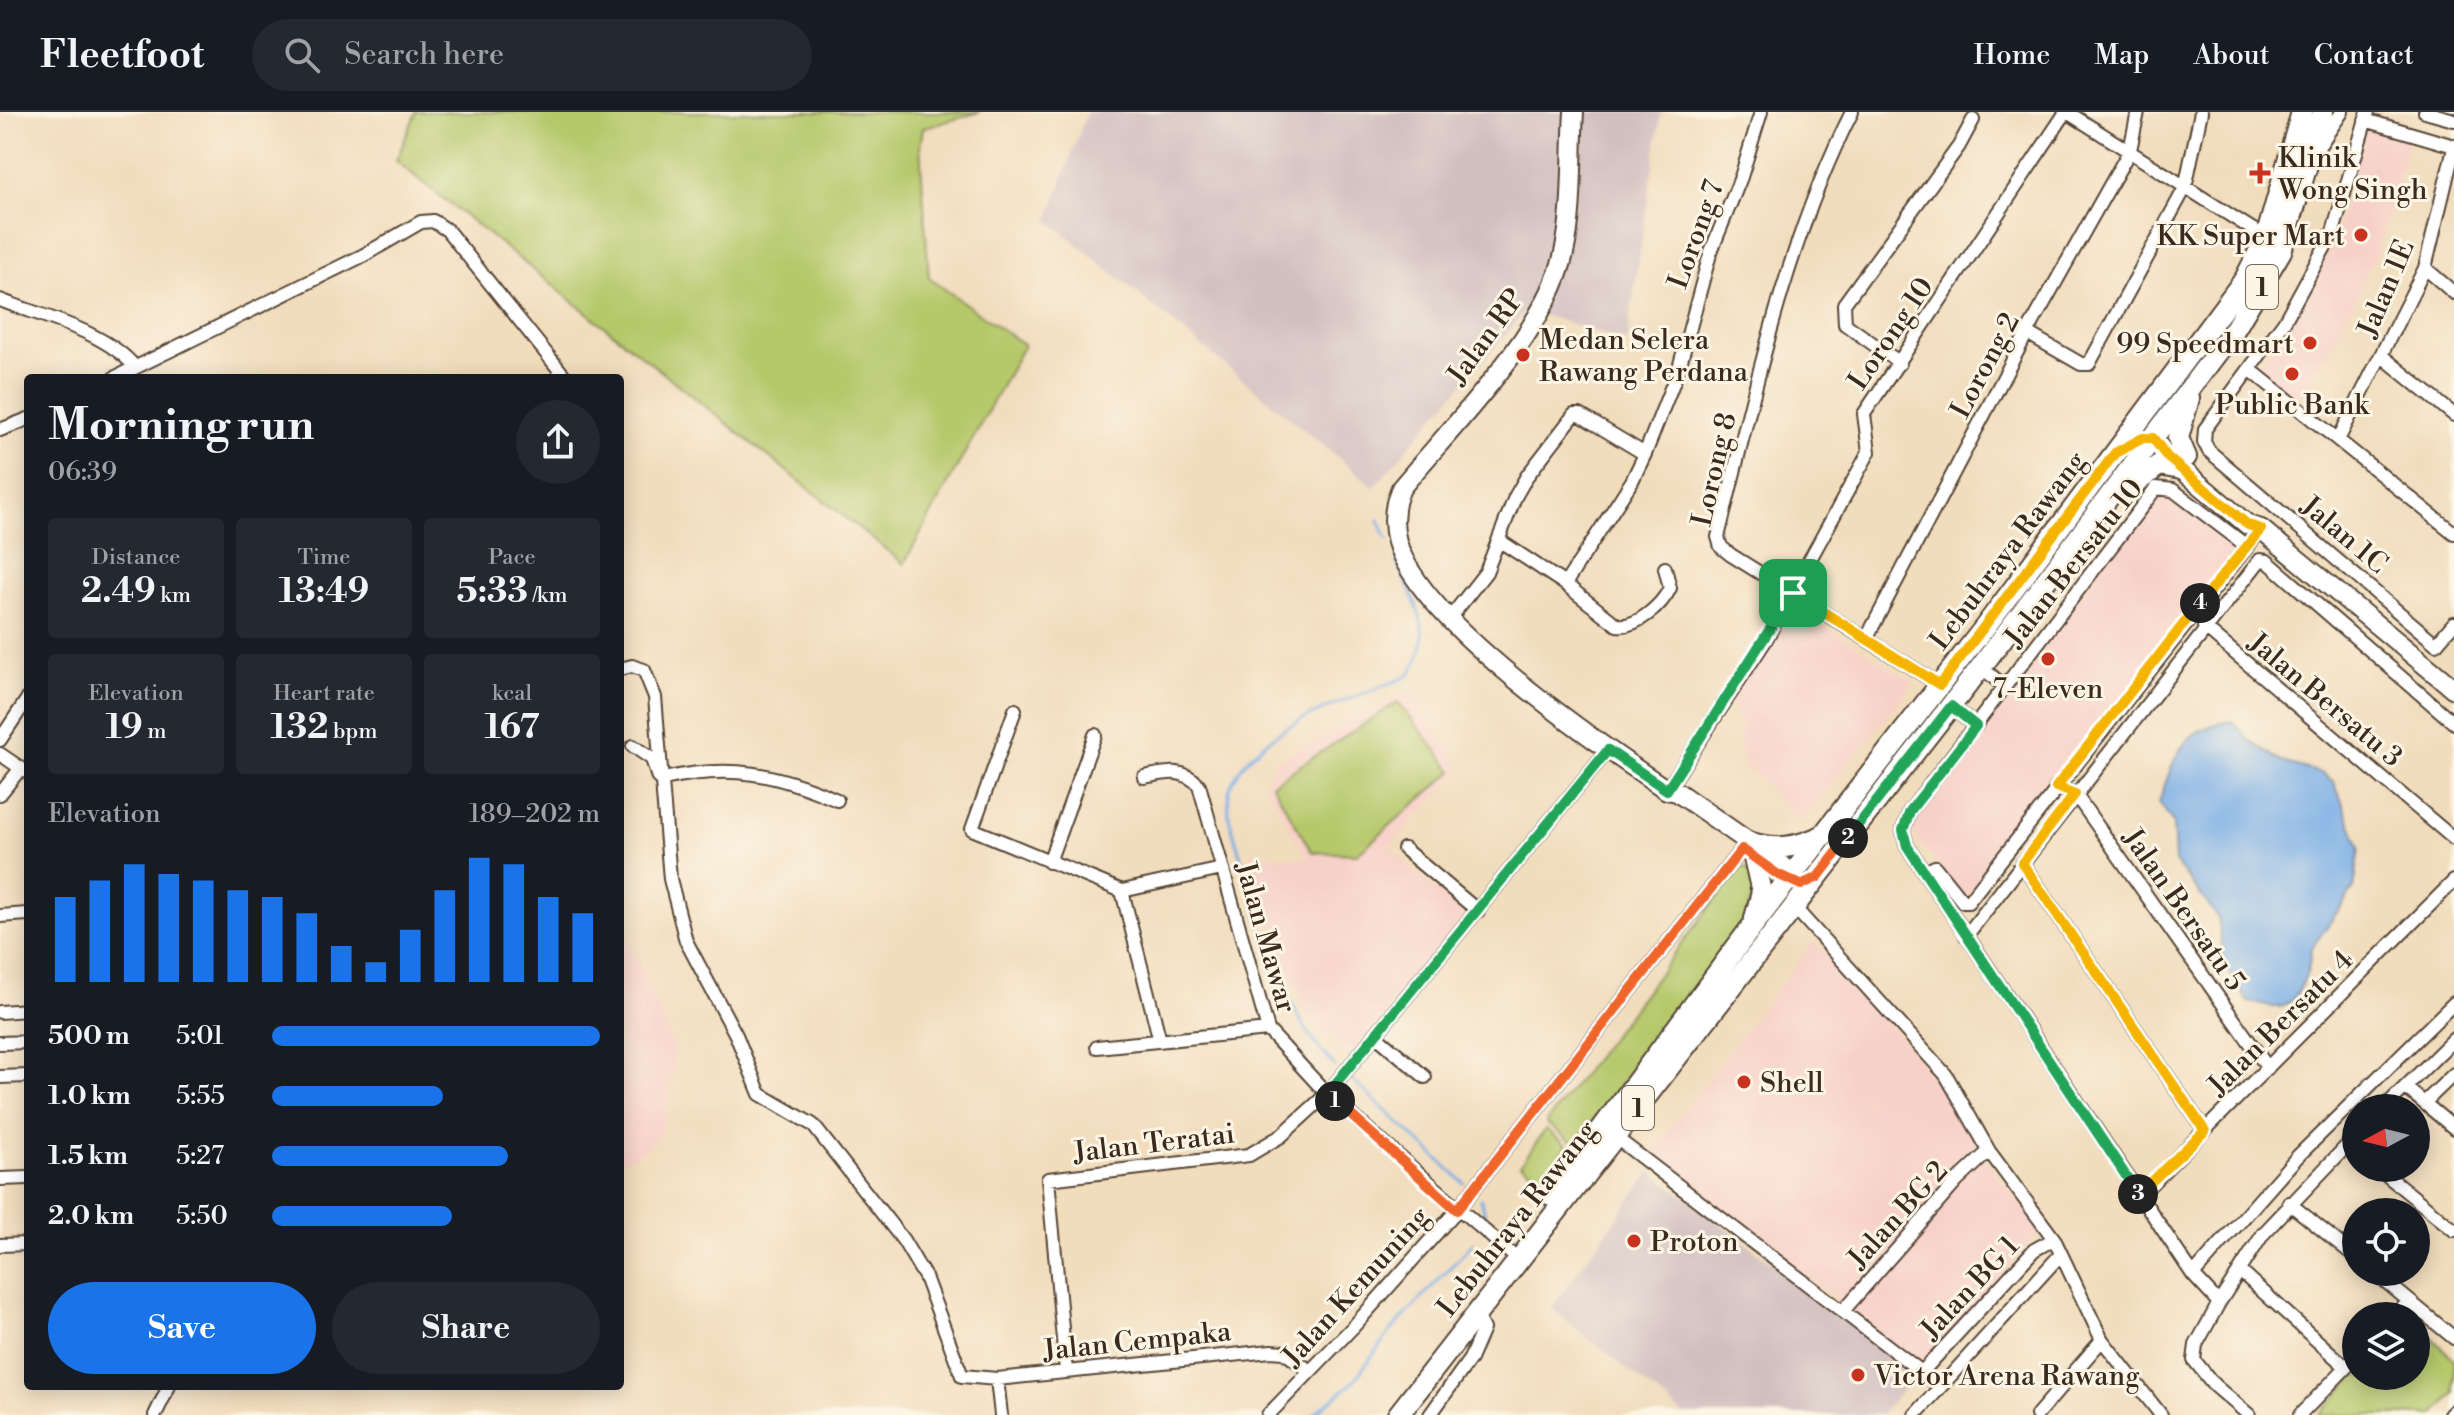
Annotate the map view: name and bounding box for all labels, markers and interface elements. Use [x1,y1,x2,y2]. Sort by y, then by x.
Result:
search box [252,19,812,91]
text: Fleetfoot [40,32,204,79]
icon: search [280,33,324,77]
text: Search here [344,36,504,74]
text: Home [1974,38,2050,73]
text: Map [2094,38,2149,73]
text: About [2193,38,2270,73]
text: Contact [2314,38,2414,73]
place label: Klinik Wong Singh [2277,141,2428,208]
marker: Klinik Wong Singh [2249,162,2271,184]
street label: Lorong 7 [1661,176,1732,294]
place label: KK Super Mart [2156,219,2345,254]
marker: KK Super Mart [2352,226,2370,244]
street label: Jalan 1E [2350,235,2422,343]
road number: 1 [2246,265,2278,309]
street label: Lorong 10 [1841,271,1942,397]
street label: Jalan RP [1439,282,1533,392]
street label: Lorong 2 [1943,307,2028,425]
place label: Medan Selera Rawang Perdana [1539,323,1749,390]
place label: 99 Speedmart [2116,327,2294,362]
marker: 99 Speedmart [2301,334,2319,352]
marker: Medan Selera Rawang Perdana [1514,346,1532,364]
marker: Public Bank [2283,365,2301,383]
place label: Public Bank [2215,388,2370,423]
text: Morning run [48,398,314,453]
button: share [516,400,600,484]
street label: Lorong 8 [1684,409,1745,530]
street label: Lebuhraya Rawang [1922,444,2095,657]
text: 06:39 [48,456,117,488]
street label: Jalan Bersatu 10 [1997,472,2151,655]
street label: Jalan 1C [2293,488,2394,581]
text: Distance [92,544,180,571]
text: Time [298,544,350,571]
text: Pace [488,544,536,571]
pin [1759,559,1827,627]
text: 2.49 [81,571,156,613]
text: 13:49 [279,571,369,613]
text: 5:33 [457,571,528,613]
icon: arrive [1771,571,1815,615]
text: km [156,582,191,609]
text: /km [528,582,567,609]
pin: 4 [2180,583,2220,623]
text: 4 [2193,589,2207,616]
street label: Jalan Bersatu 3 [2240,625,2409,775]
marker: 7-Eleven [2039,650,2057,668]
place label: 7-Eleven [1993,672,2103,707]
text: Elevation [88,680,184,707]
text: Heart rate [273,680,375,707]
text: kcal [492,680,532,707]
text: 19 [105,707,143,749]
text: 132 [270,707,328,749]
text: 167 [485,707,539,749]
text: m [143,718,167,745]
text: bpm [328,718,378,745]
text: Elevation [48,798,161,830]
text: 189–202 m [469,798,600,830]
pin: 2 [1828,818,1868,858]
street label: Jalan Bersatu 5 [2114,821,2253,998]
text: 2 [1841,824,1855,851]
street label: Jalan Mawar [1227,857,1304,1017]
street label: Jalan Bersatu 4 [2200,943,2361,1104]
text: 500 m [48,1020,130,1052]
text: 5:01 [176,1020,224,1052]
place label: Shell [1760,1066,1823,1101]
marker: Shell [1735,1073,1753,1091]
text: 1.0 km [48,1080,131,1112]
text: 5:55 [176,1080,225,1112]
pin: 1 [1315,1081,1355,1121]
road number: 1 [1622,1086,1654,1130]
text: 1 [1330,1087,1340,1114]
north arrow [2342,1094,2430,1182]
map controls [2342,1094,2430,1390]
street label: Lebuhraya Rawang [1430,1113,1605,1324]
street label: Jalan Teratai [1071,1116,1237,1171]
text: 1.5 km [48,1140,128,1172]
text: 5:27 [176,1140,224,1172]
street label: Jalan BG 2 [1840,1154,1956,1277]
pin: 3 [2118,1174,2158,1214]
text: 3 [2131,1180,2145,1207]
button: locate [2342,1198,2430,1286]
text: 2.0 km [48,1200,134,1232]
text: 5:50 [176,1200,228,1232]
street label: Jalan Kemuning [1275,1200,1437,1375]
place label: Proton [1650,1225,1739,1260]
street label: Jalan BG 1 [1913,1229,2027,1348]
marker: Proton [1625,1232,1643,1250]
button: Save [48,1282,316,1374]
button: Share [332,1282,600,1374]
button: layers [2342,1302,2430,1390]
street label: Jalan Cempaka [1040,1314,1234,1369]
place label: Victor Arena Rawang [1873,1359,2140,1394]
marker: Victor Arena Rawang [1849,1366,1867,1384]

